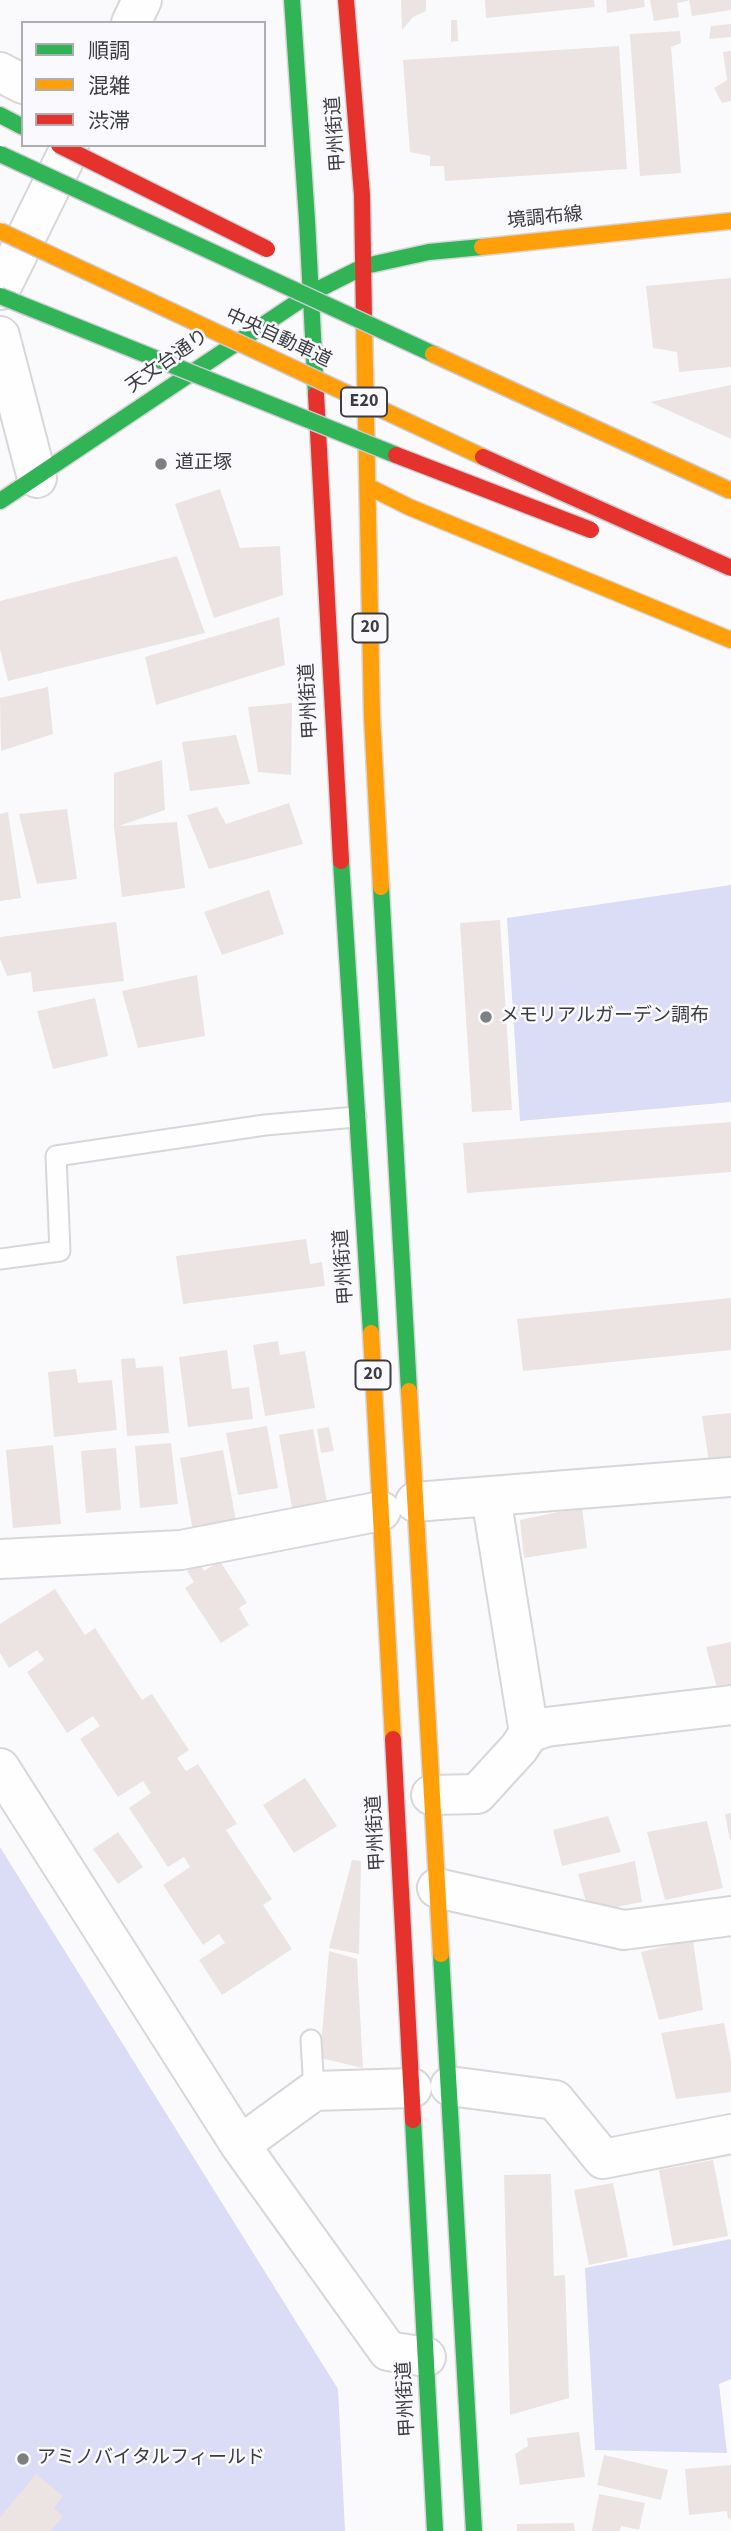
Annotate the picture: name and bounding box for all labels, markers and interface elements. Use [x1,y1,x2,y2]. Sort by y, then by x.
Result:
legend [21,21,266,147]
text: 順調 [88,36,130,66]
text: 混雑 [88,71,130,101]
street label: 甲州街道 [323,95,351,173]
text: 渋滞 [88,106,130,136]
street label: 境調布線 [506,204,584,234]
street label: 中央自動車道 [222,305,334,373]
street label: 天文台通り [123,325,213,399]
road number: E20 [341,388,387,416]
place label: 道正塚 [175,453,232,475]
marker: 道正塚 [153,456,169,472]
road number: 20 [352,614,388,642]
street label: 甲州街道 [297,662,323,740]
place label: メモリアルガーデン調布 [500,1006,709,1028]
marker: メモリアルガーデン調布 [478,1009,494,1025]
street label: 甲州街道 [331,1228,359,1306]
road number: 20 [356,1360,390,1390]
street label: 甲州街道 [364,1794,390,1872]
street label: 甲州街道 [394,2360,420,2438]
place label: アミノバイタルフィールド [37,2448,265,2470]
marker: アミノバイタルフィールド [15,2451,31,2467]

